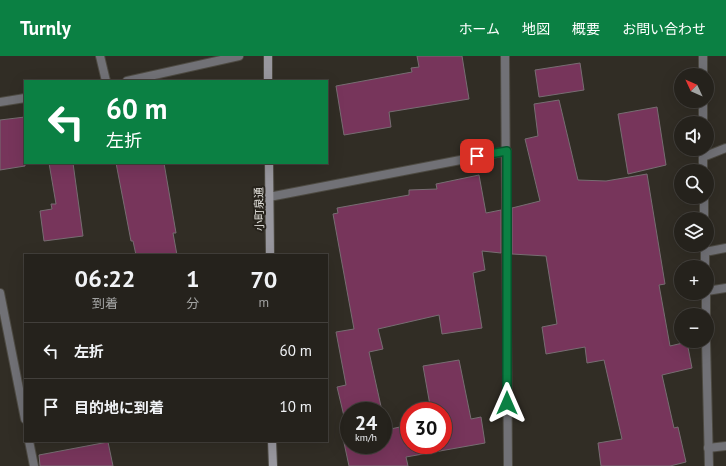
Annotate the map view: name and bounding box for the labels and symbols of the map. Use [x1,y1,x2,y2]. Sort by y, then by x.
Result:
north arrow [674,68,714,108]
pin [460,139,494,173]
street label: 小町泉通 [252,187,266,231]
position arrow [486,382,528,424]
speed limit sign: 30 [400,402,452,454]

